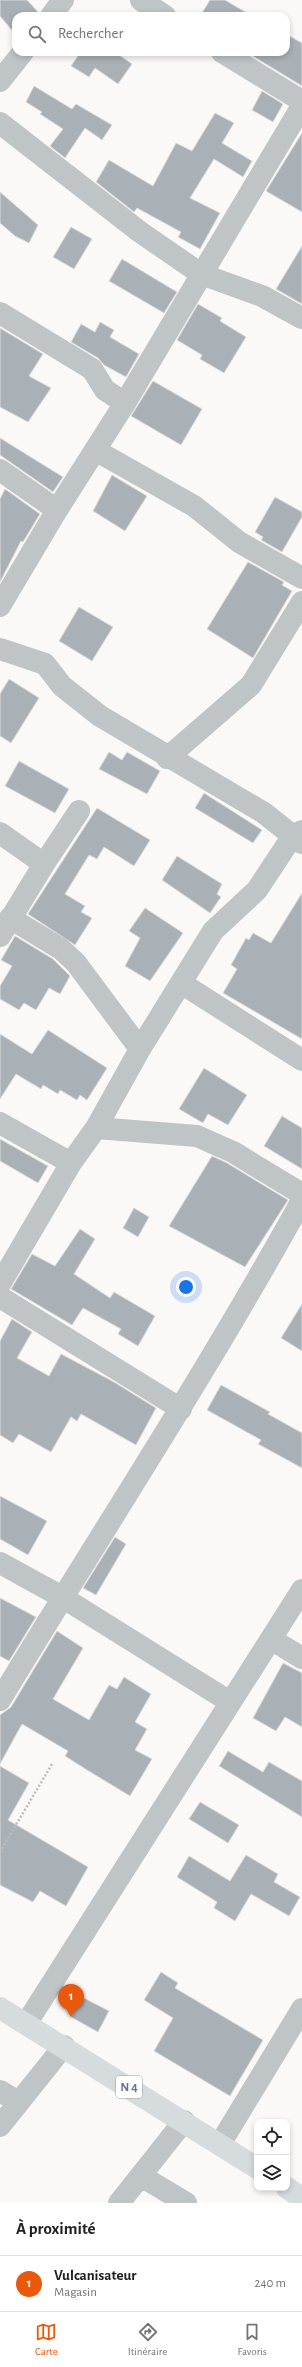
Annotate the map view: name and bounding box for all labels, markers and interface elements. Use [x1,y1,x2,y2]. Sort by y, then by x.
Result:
search box [12,12,290,56]
icon: search [26,23,48,45]
text: Rechercher [58,26,123,41]
your location [176,1277,196,1297]
pin: 1 [58,1984,84,2017]
road number: N 4 [116,2076,142,2098]
map controls [254,2119,290,2191]
button: locate [254,2119,290,2155]
button: layers [254,2155,290,2191]
text: À proximité [16,2220,96,2237]
text: Vulcanisateur [54,2268,136,2283]
text: 1 [27,2277,31,2290]
text: 240 m [254,2277,286,2290]
text: Magasin [54,2286,97,2299]
tab: Carte [35,2321,58,2358]
tab: Itinéraire [128,2321,167,2358]
tab: Favoris [237,2321,267,2358]

